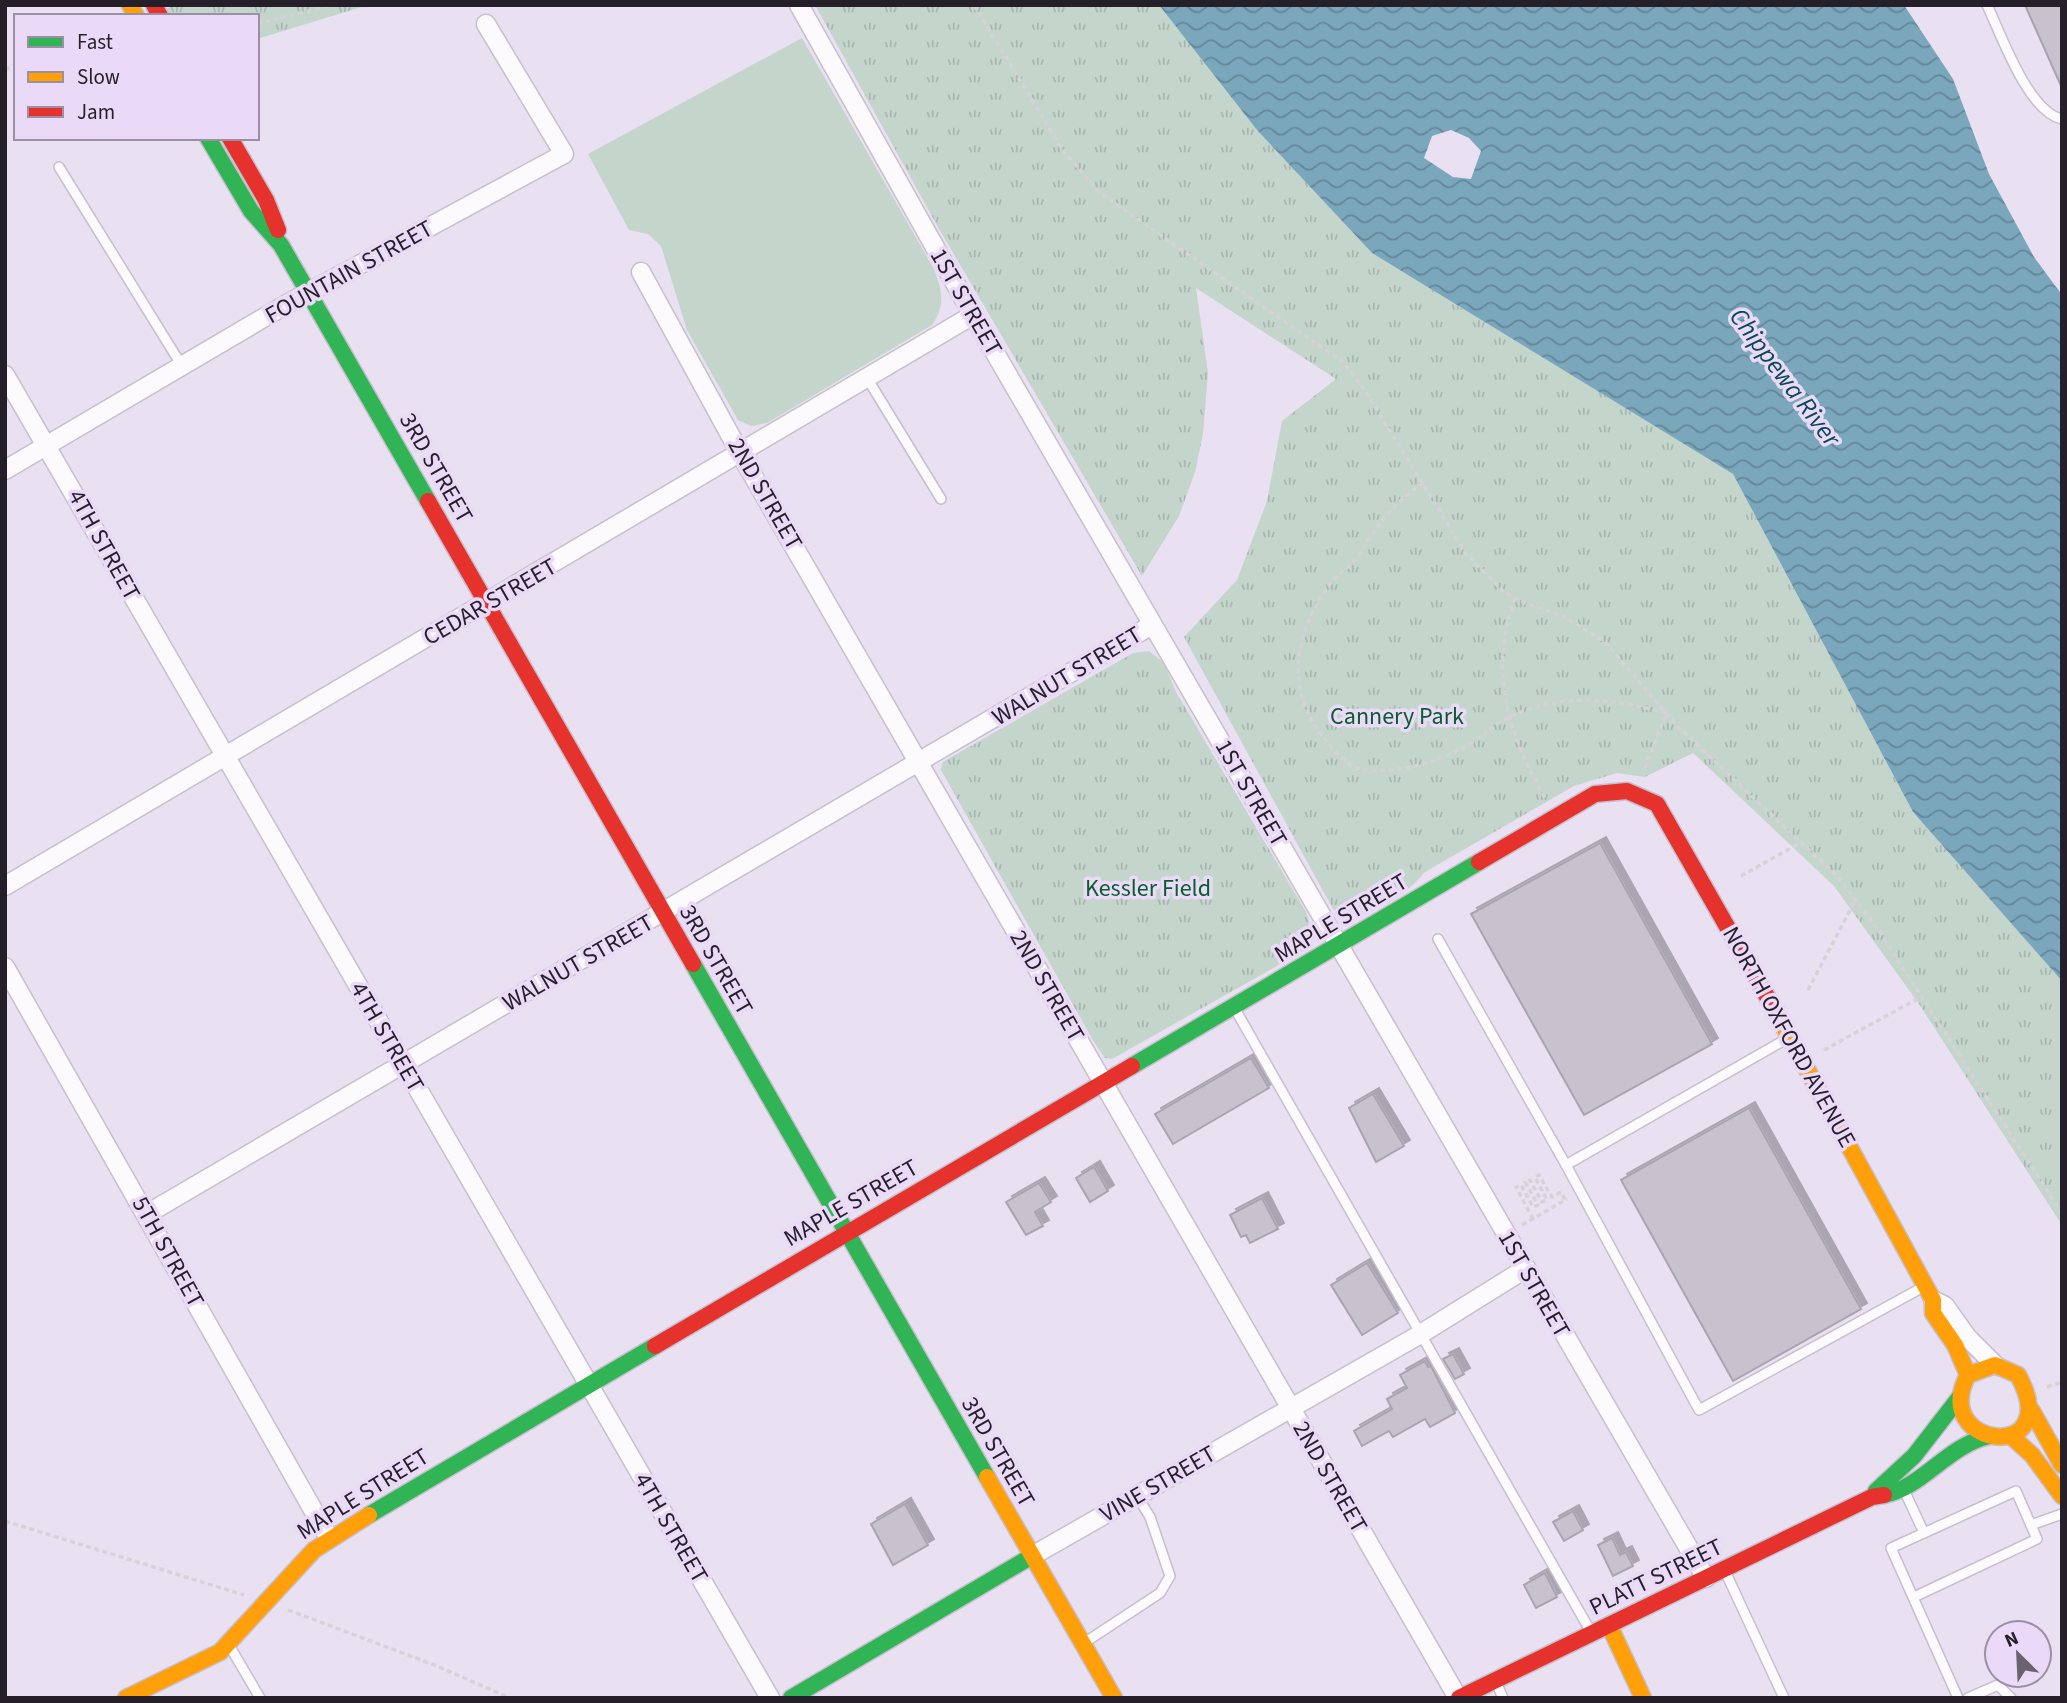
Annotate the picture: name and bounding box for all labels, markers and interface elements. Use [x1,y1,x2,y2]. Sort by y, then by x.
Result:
legend [14,14,259,140]
text: Fast [77,27,113,57]
text: Slow [77,62,120,92]
text: Jam [77,97,115,127]
street label: FOUNTAIN STREET [259,211,439,333]
street label: 1ST STREET [921,242,1011,362]
water label: Chippewa River [1721,300,1850,455]
street label: 3RD STREET [390,406,482,530]
street label: 2ND STREET [719,432,811,557]
street label: 4TH STREET [59,483,149,607]
street label: CEDAR STREET [417,549,564,655]
street label: WALNUT STREET [985,617,1149,735]
park label: Cannery Park [1330,699,1464,734]
street label: 1ST STREET [1206,733,1296,853]
street label: MAPLE STREET [1268,864,1414,972]
park label: Kessler Field [1085,871,1211,906]
street label: 3RD STREET [670,898,762,1022]
street label: WALNUT STREET [496,905,660,1020]
street label: NORTH OXFORD AVENUE [1714,920,1864,1154]
street label: 2ND STREET [1001,924,1093,1049]
street label: 4TH STREET [341,975,433,1099]
street label: MAPLE STREET [777,1150,925,1256]
street label: 5TH STREET [123,1190,213,1314]
street label: 1ST STREET [1489,1224,1579,1344]
street label: 3RD STREET [952,1390,1044,1514]
street label: 2ND STREET [1284,1415,1376,1540]
street label: VINE STREET [1094,1437,1223,1531]
street label: MAPLE STREET [290,1439,436,1549]
street label: 4TH STREET [625,1466,717,1590]
street label: PLATT STREET [1583,1530,1729,1624]
north arrow [1983,1619,2053,1689]
text: N [2000,1625,2023,1655]

